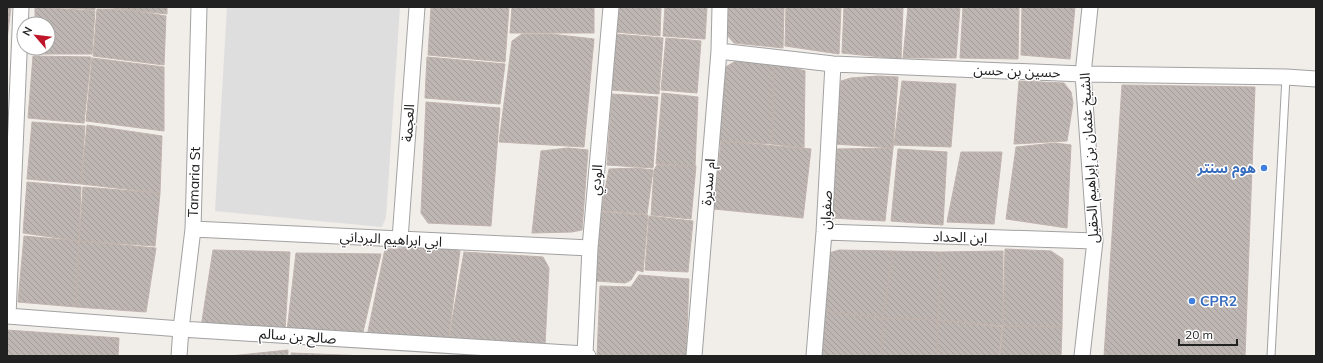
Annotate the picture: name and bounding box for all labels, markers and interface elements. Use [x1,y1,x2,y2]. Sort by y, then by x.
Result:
north arrow [16,16,56,56]
text: N [19,24,35,38]
street label: حسين بن حسن [973,60,1061,82]
street label: الشيخ عثمان بن إبراهيم الحقيل [1076,72,1104,244]
street label: العجمة [398,103,418,143]
street label: Tamaria St [184,146,204,218]
street label: ام سديرة [697,158,721,206]
place label: هوم سنتر [1196,159,1256,179]
marker: هوم سنتر [1259,163,1269,173]
street label: الودي [586,164,609,196]
street label: صفوان [816,190,836,230]
street label: ابي ابراهيم البرداني [339,227,443,253]
street label: ابن الحداد [933,227,987,247]
place label: CPR2 [1200,292,1237,310]
marker: CPR2 [1187,296,1197,306]
scale bar [1179,321,1237,347]
street label: صالح بن سالم [259,324,338,350]
text: 20 m [1185,327,1213,342]

